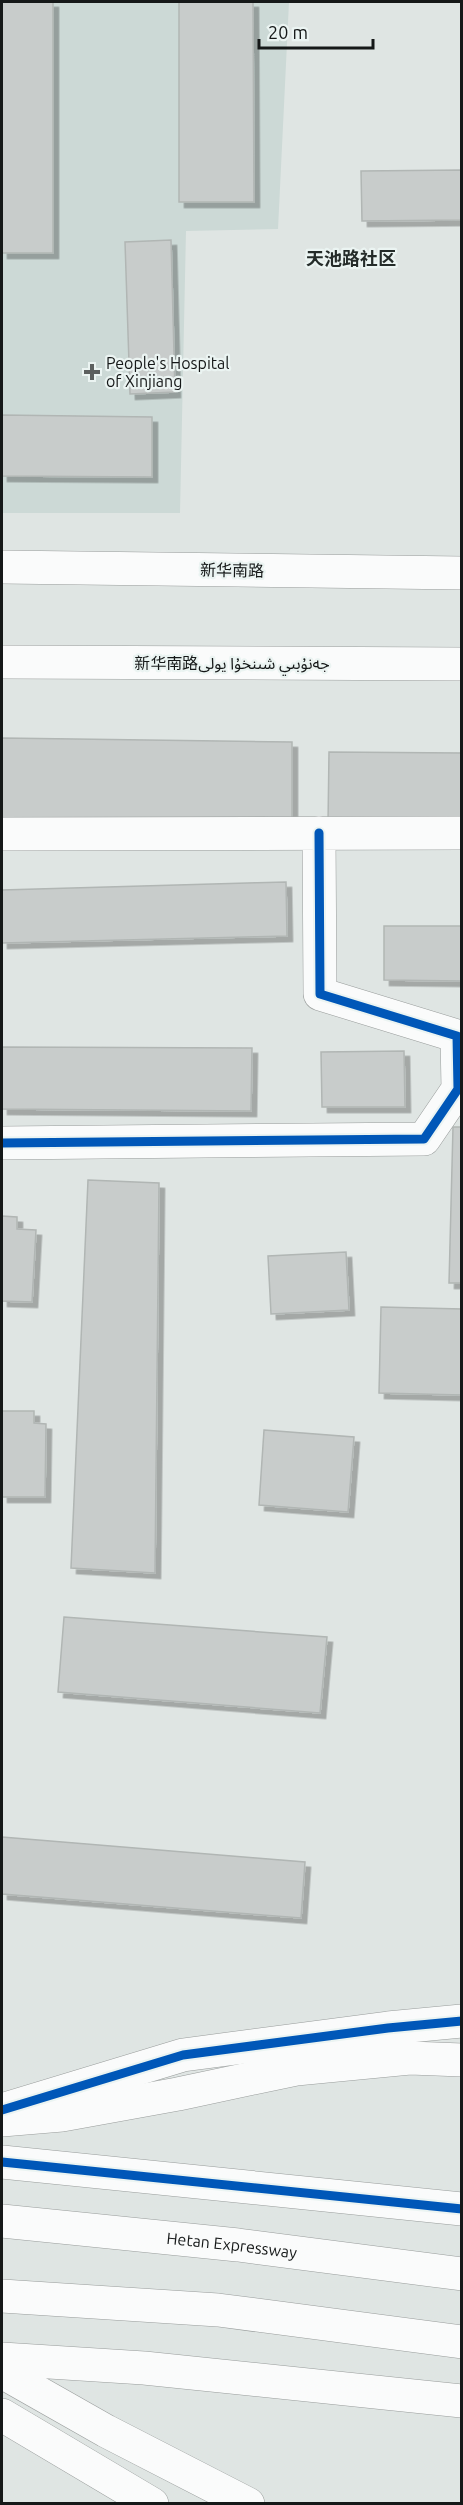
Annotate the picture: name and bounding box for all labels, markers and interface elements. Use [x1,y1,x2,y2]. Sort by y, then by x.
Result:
scale bar [259,12,373,50]
text: 20 m [268,22,308,42]
district label: 天池路社区 [306,248,396,268]
place label: People's Hospital of Xinjiang [106,354,229,390]
marker: People's Hospital of Xinjiang [83,363,101,381]
street label: 新华南路 [200,560,264,580]
street label: 新华南路جەنۇبىي شىنخۇا يولى [134,654,330,676]
street label: Hetan Expressway [166,2229,298,2262]

